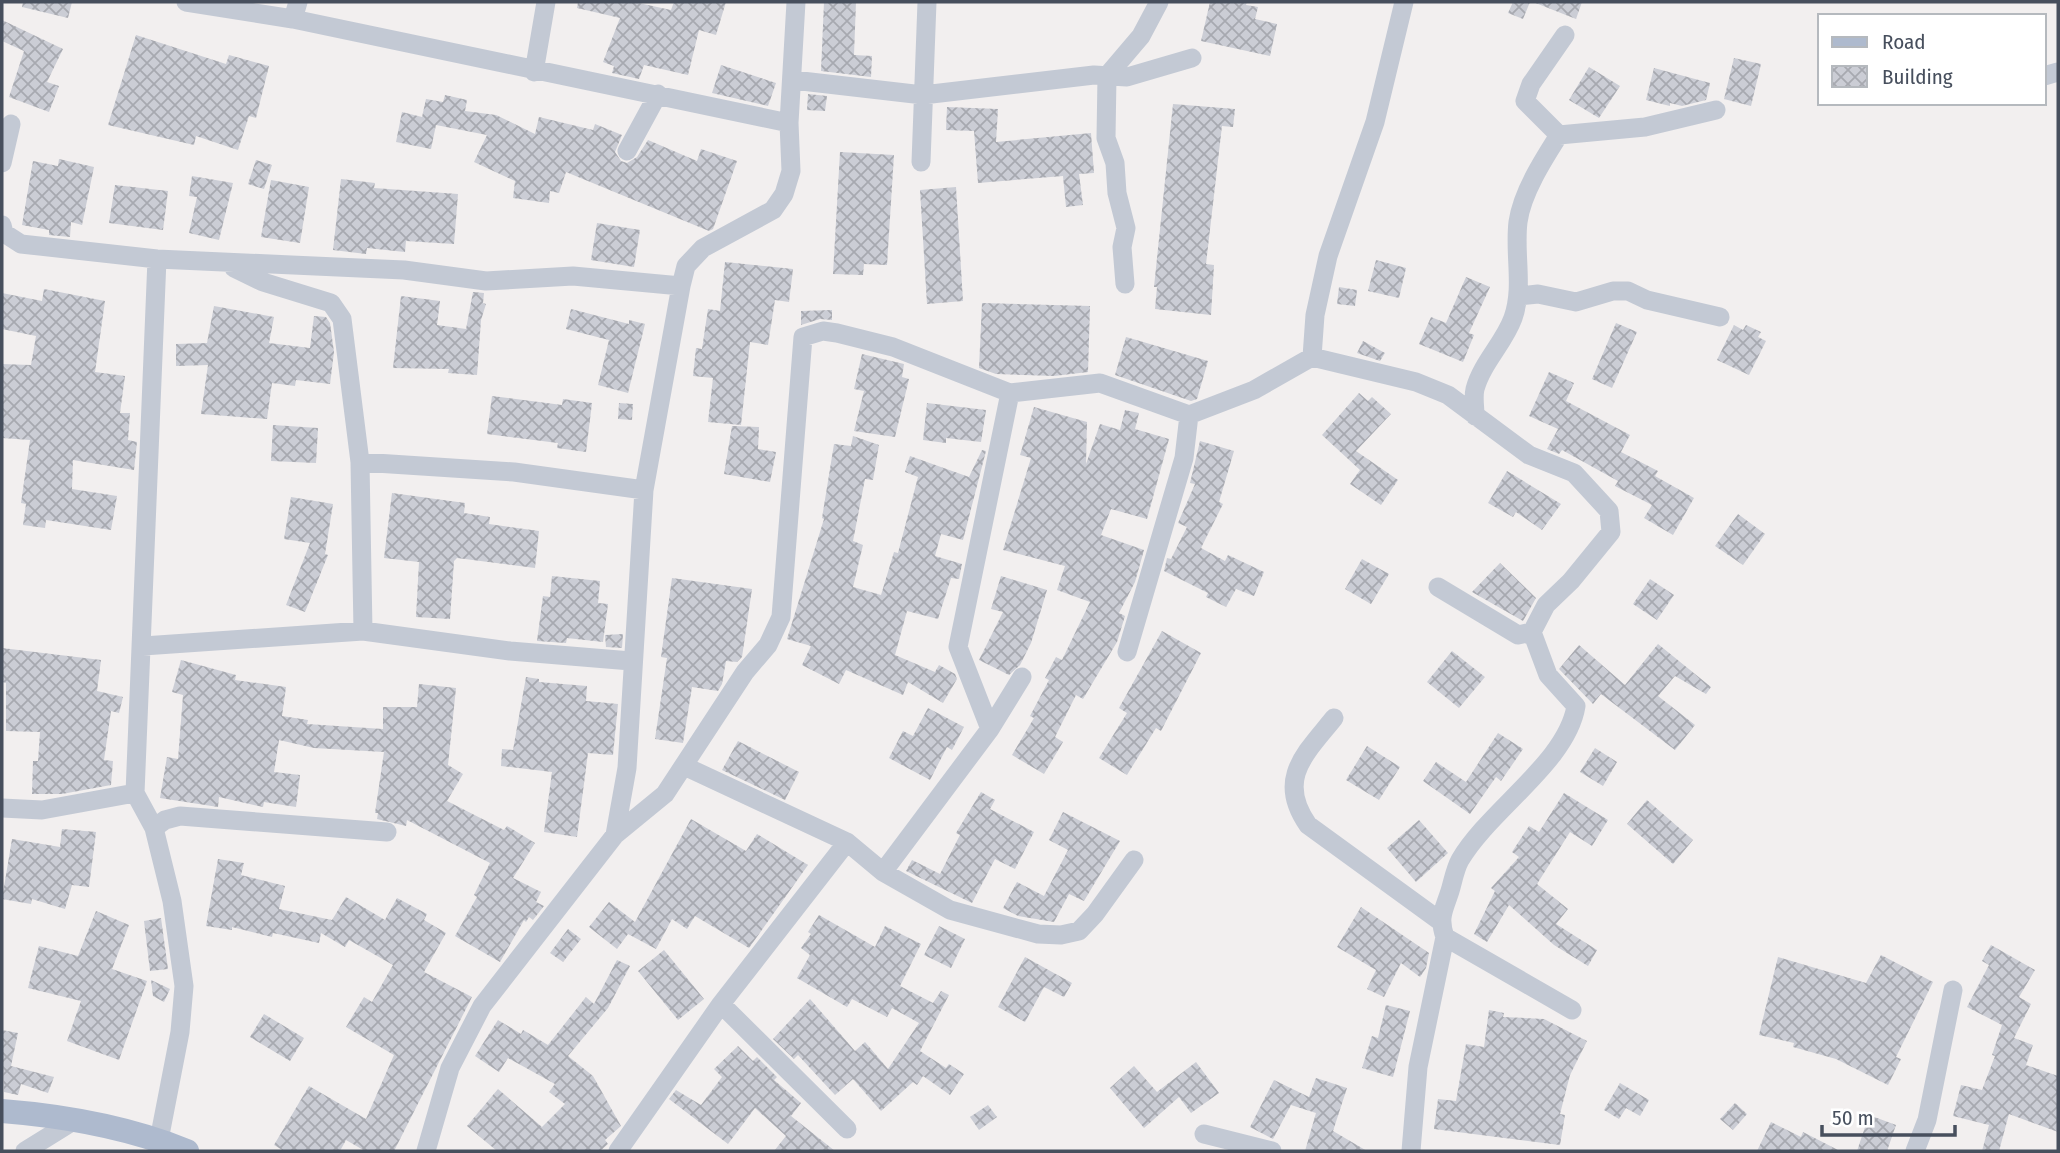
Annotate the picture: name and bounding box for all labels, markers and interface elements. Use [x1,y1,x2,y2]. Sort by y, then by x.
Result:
legend [1818,14,2046,105]
text: Road [1882,29,1926,55]
text: Building [1882,64,1953,90]
scale bar [1822,1094,1955,1138]
text: 50 m [1832,1105,1874,1131]

